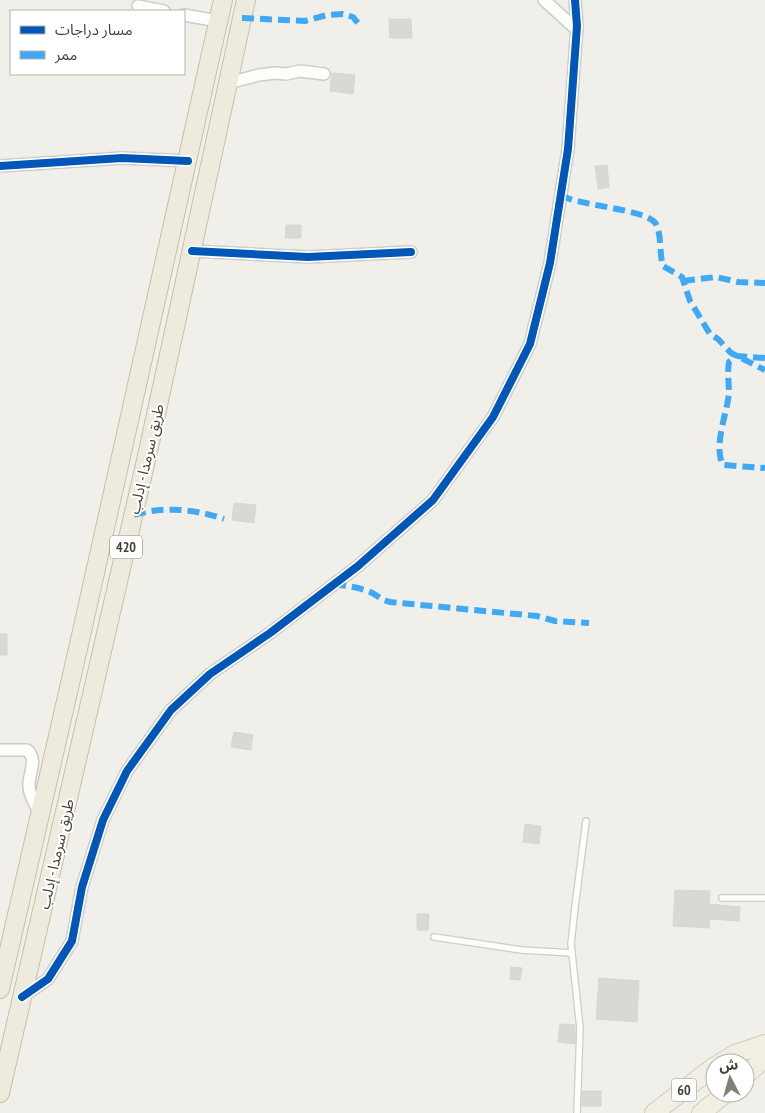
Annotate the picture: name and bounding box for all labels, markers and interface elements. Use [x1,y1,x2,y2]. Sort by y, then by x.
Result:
legend [10,10,185,75]
text: مسار دراجات [55,20,133,39]
text: ممر [54,45,78,64]
street label: طريق سرمدا - إدلب [124,402,169,516]
road number: 420 [110,536,142,558]
street label: طريق سرمدا - إدلب [34,797,79,911]
north arrow [705,1053,755,1103]
text: ش [718,1055,739,1075]
road number: 60 [672,1078,696,1102]

